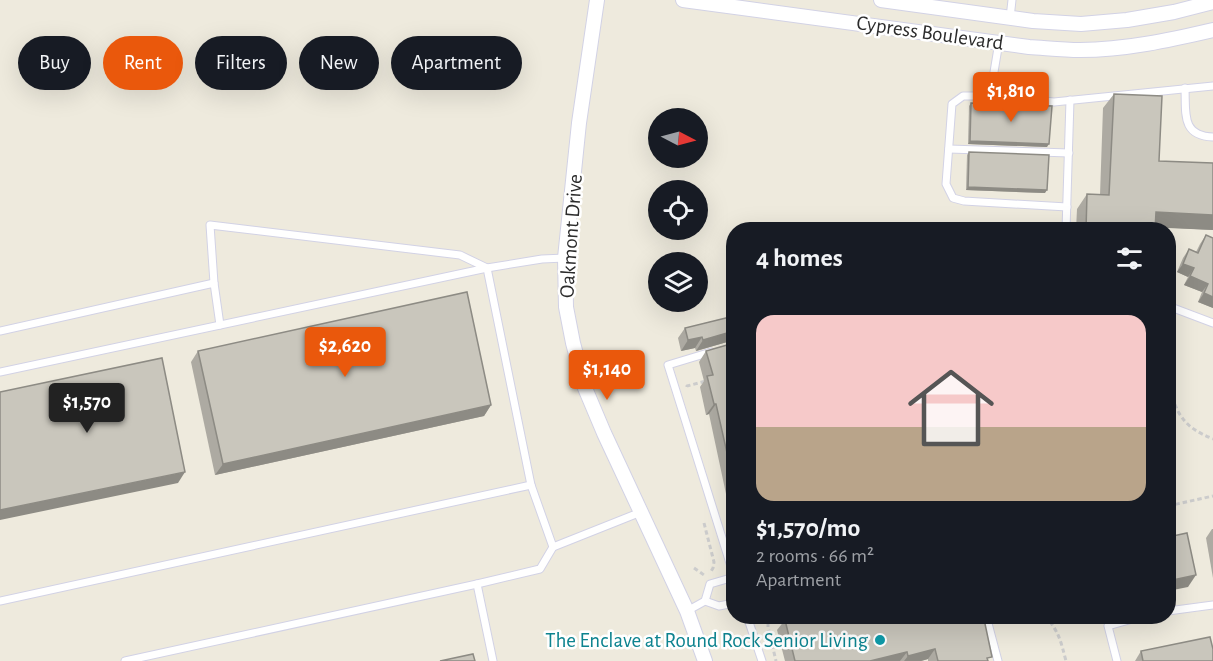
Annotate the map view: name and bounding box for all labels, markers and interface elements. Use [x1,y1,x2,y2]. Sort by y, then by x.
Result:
street label: Cypress Boulevard [855,12,1005,54]
chip: Buy [18,36,91,90]
chip: Rent [103,36,183,90]
chip: Filters [195,36,287,90]
chip: New [299,36,379,90]
chip: Apartment [391,36,522,90]
pin: $1,810 [962,72,1060,123]
text: $1,810 [987,81,1035,101]
north arrow [648,108,708,168]
map controls [648,108,708,312]
street label: Oakmont Drive [556,173,586,299]
button: locate [648,180,708,240]
icon: filters [1113,242,1146,275]
text: 4 homes [756,245,843,271]
button: layers [648,252,708,312]
pin: $2,620 [296,327,394,378]
text: $2,620 [319,336,371,356]
pin: $1,140 [558,350,656,401]
icon: home [897,354,1005,462]
text: $1,140 [583,359,631,379]
pin: $1,570 [38,383,136,434]
text: $1,570 [63,392,111,412]
text: $1,570/mo [756,515,860,541]
text: 2 rooms · 66 m² [756,546,874,566]
text: Apartment [756,570,841,590]
place label: The Enclave at Round Rock Senior Living [545,630,869,651]
marker: The Enclave at Round Rock Senior Living [873,633,887,647]

